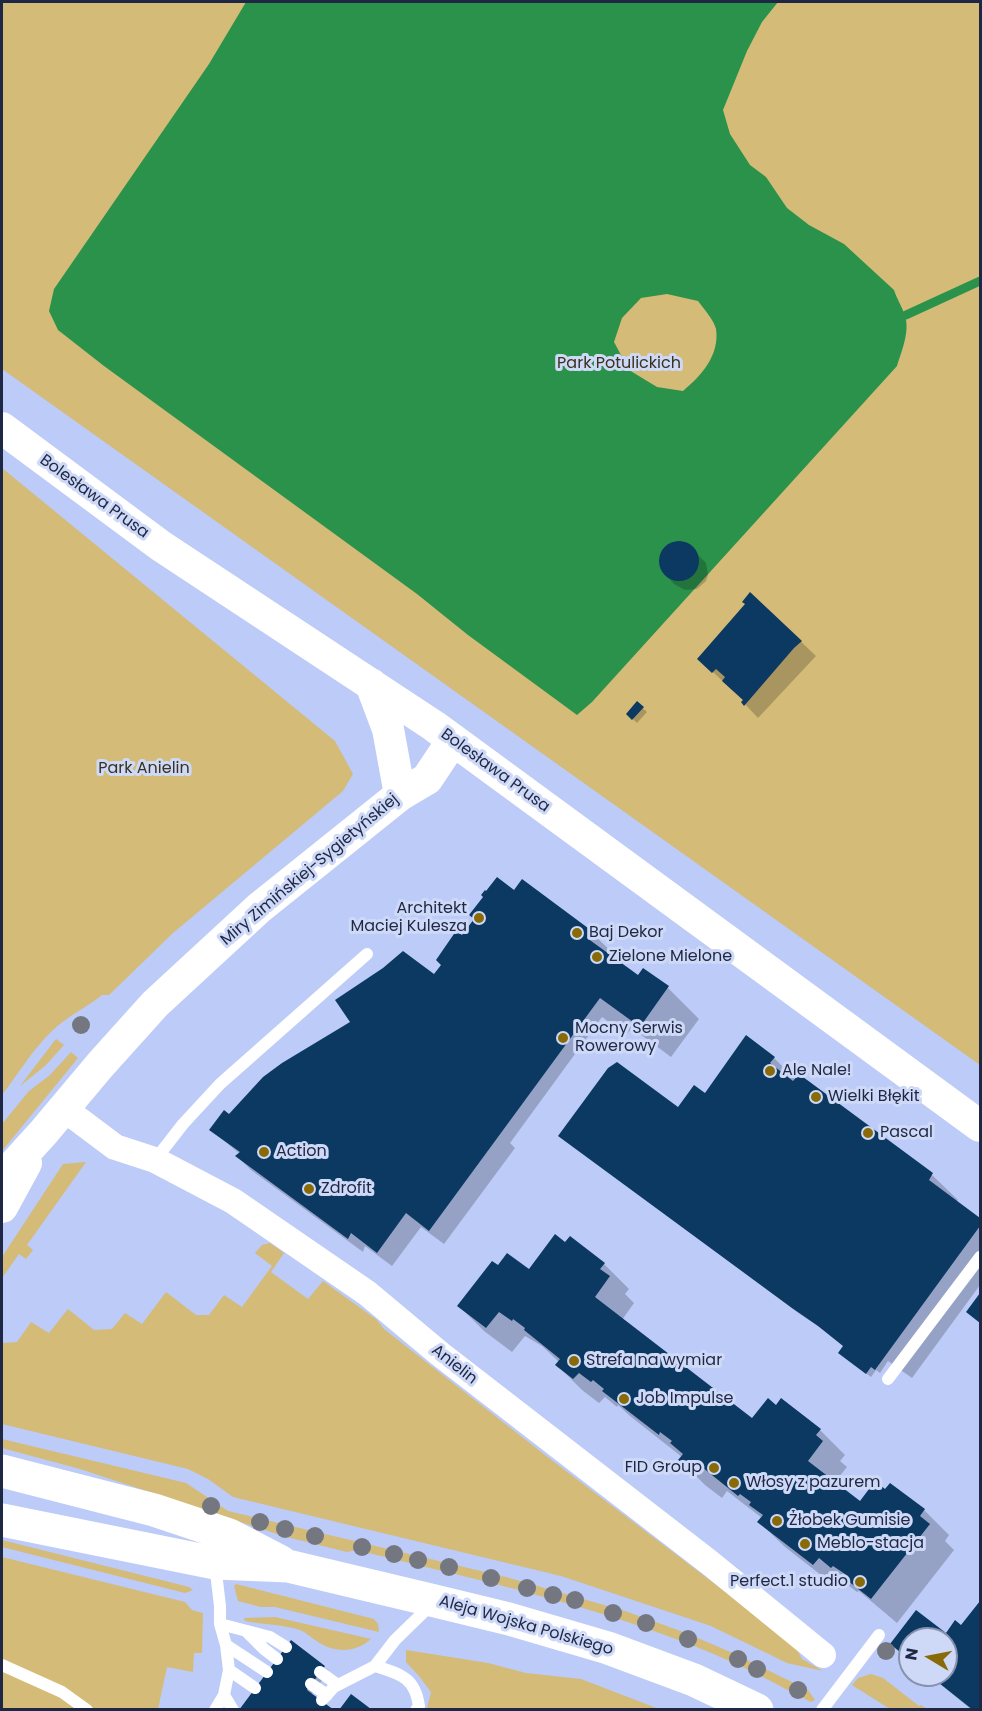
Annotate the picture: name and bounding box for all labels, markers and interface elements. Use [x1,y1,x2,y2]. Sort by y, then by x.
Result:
park label: Park Potulickich [557,354,681,374]
street label: Bolesława Prusa [36,451,152,543]
street label: Bolesława Prusa [437,725,553,817]
park label: Park Anielin [98,759,190,779]
street label: Miry Zimińskiej-Sygietyńskiej [217,790,403,950]
place label: Architekt Maciej Kulesza [350,899,467,937]
marker: Architekt Maciej Kulesza [472,911,486,925]
place label: Baj Dekor [589,923,664,943]
marker: Baj Dekor [570,926,584,940]
place label: Zielone Mielone [609,947,732,967]
marker: Zielone Mielone [590,950,604,964]
place label: Mocny Serwis Rowerowy [575,1019,683,1057]
marker: Mocny Serwis Rowerowy [556,1031,570,1045]
place label: Ale Nale! [782,1061,852,1081]
marker: Ale Nale! [763,1064,777,1078]
place label: Wielki Błękit [828,1087,920,1107]
marker: Wielki Błękit [809,1090,823,1104]
place label: Pascal [880,1123,933,1143]
marker: Pascal [861,1126,875,1140]
place label: Action [276,1142,327,1162]
marker: Action [257,1145,271,1159]
place label: Zdrofit [321,1179,372,1199]
marker: Zdrofit [302,1182,316,1196]
street label: Anielin [427,1341,481,1389]
place label: Strefa na wymiar [586,1351,722,1371]
marker: Strefa na wymiar [567,1354,581,1368]
place label: Job Impulse [636,1389,733,1409]
marker: Job Impulse [617,1392,631,1406]
place label: FID Group [625,1458,702,1478]
marker: FID Group [707,1461,721,1475]
place label: Włosy z pazurem [746,1473,881,1493]
marker: Włosy z pazurem [727,1476,741,1490]
place label: Żłobek Gumisie [789,1511,910,1531]
marker: Żłobek Gumisie [770,1514,784,1528]
place label: Meblo-stacja [817,1534,924,1554]
marker: Meblo-stacja [798,1537,812,1551]
place label: Perfect.1 studio [730,1572,848,1592]
marker: Perfect.1 studio [853,1575,867,1589]
street label: Aleja Wojska Polskiego [437,1592,615,1660]
north arrow [898,1627,958,1687]
text: N [899,1646,924,1662]

